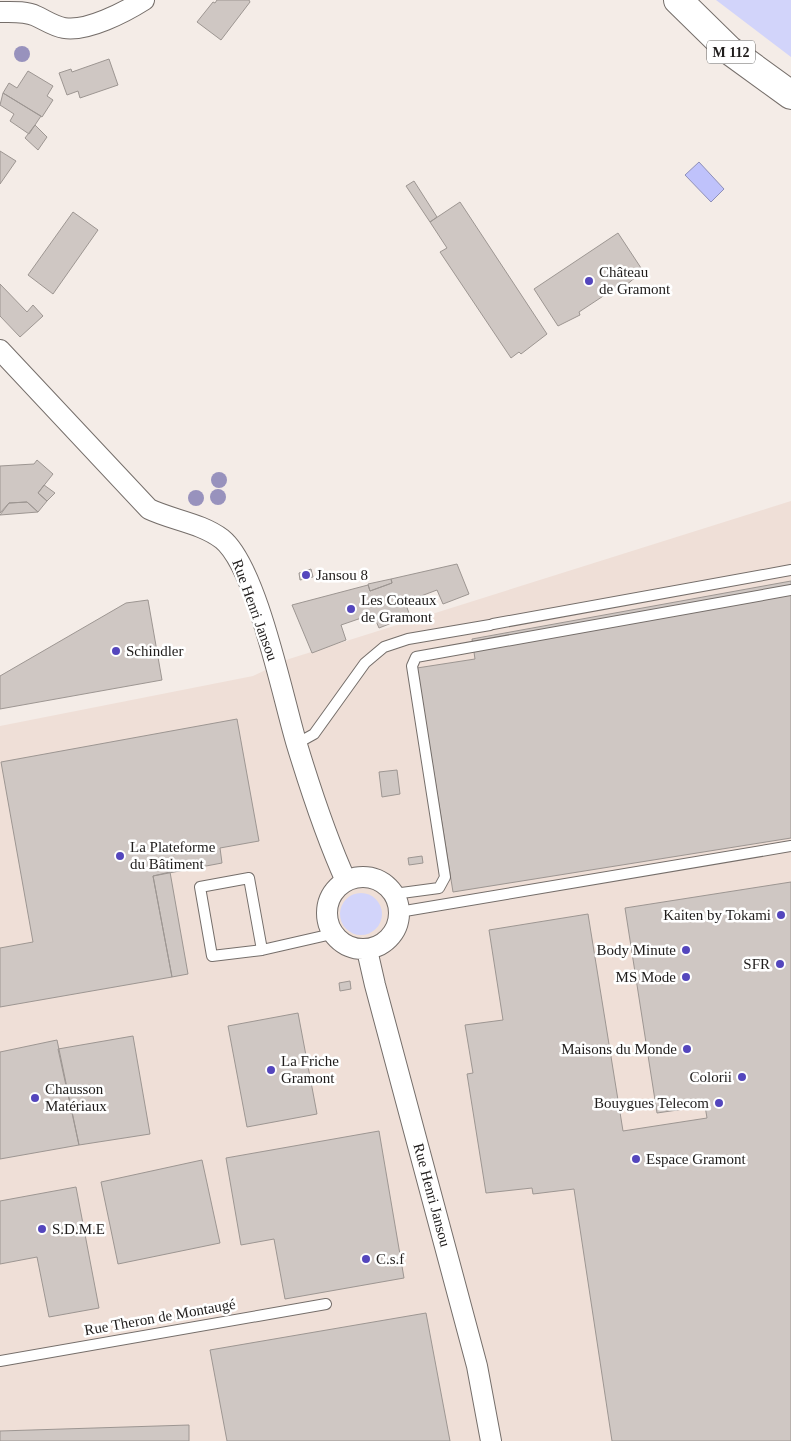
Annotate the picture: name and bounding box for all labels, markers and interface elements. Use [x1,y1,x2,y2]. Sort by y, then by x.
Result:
road number: M 112 [707,41,755,64]
place label: Château de Gramont [599,264,671,297]
marker: Château de Gramont [583,275,595,287]
street label: Rue Henri Jansou [229,557,281,663]
place label: Jansou 8 [316,567,368,583]
marker: Jansou 8 [300,569,312,581]
place label: Les Coteaux de Gramont [361,592,437,625]
marker: Les Coteaux de Gramont [345,603,357,615]
place label: Schindler [126,643,184,659]
marker: Schindler [110,645,122,657]
place label: La Plateforme du Bâtiment [130,839,216,872]
marker: La Plateforme du Bâtiment [114,850,126,862]
place label: Kaiten by Tokami [663,907,771,923]
marker: Kaiten by Tokami [775,909,787,921]
place label: Body Minute [596,942,676,958]
marker: Body Minute [680,944,692,956]
place label: SFR [743,956,770,972]
marker: SFR [774,958,786,970]
place label: MS Mode [616,969,676,985]
marker: MS Mode [680,971,692,983]
place label: Maisons du Monde [561,1041,677,1057]
marker: Maisons du Monde [681,1043,693,1055]
place label: La Friche Gramont [281,1053,339,1086]
marker: La Friche Gramont [265,1064,277,1076]
place label: Colorii [689,1069,732,1085]
marker: Colorii [736,1071,748,1083]
place label: Chausson Matériaux [45,1081,107,1114]
marker: Chausson Matériaux [29,1092,41,1104]
place label: Bouygues Telecom [594,1095,709,1111]
marker: Bouygues Telecom [713,1097,725,1109]
street label: Rue Henri Jansou [410,1141,454,1249]
place label: Espace Gramont [646,1151,746,1167]
marker: Espace Gramont [630,1153,642,1165]
place label: S.D.M.E [52,1221,105,1237]
marker: S.D.M.E [36,1223,48,1235]
place label: C.s.f [376,1251,404,1267]
marker: C.s.f [360,1253,372,1265]
street label: Rue Theron de Montaugé [83,1296,237,1338]

